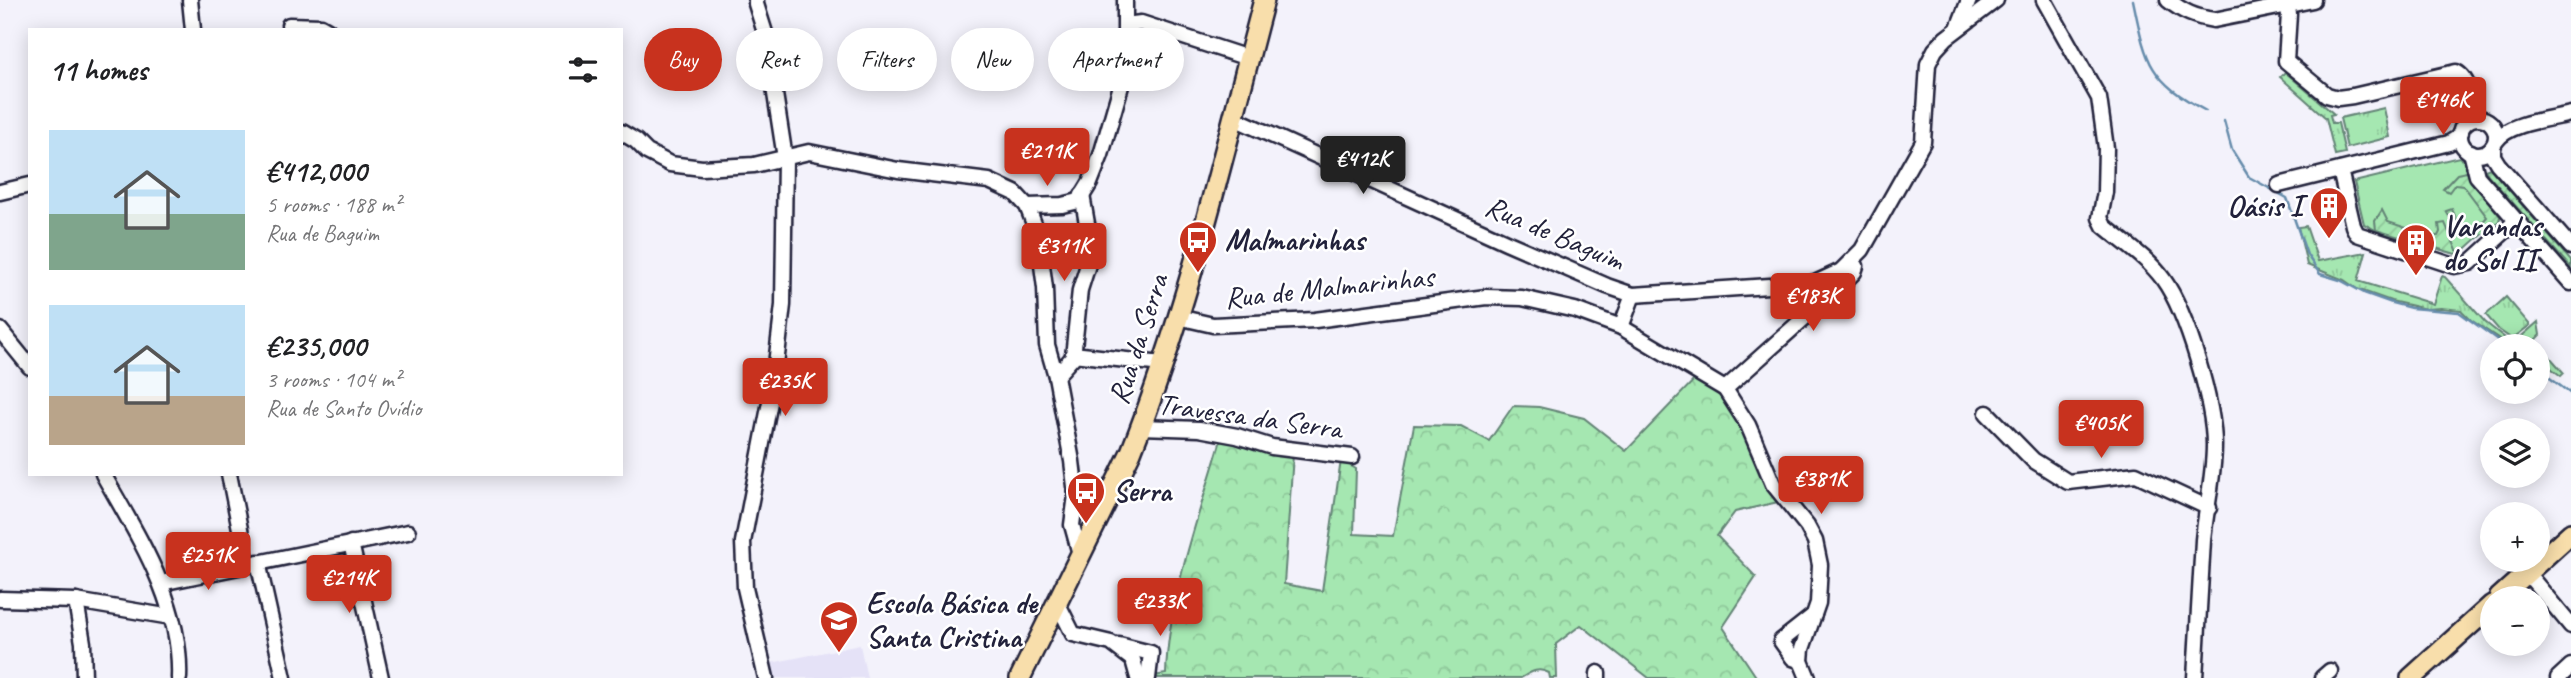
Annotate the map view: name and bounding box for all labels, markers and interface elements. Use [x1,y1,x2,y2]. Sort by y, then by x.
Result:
chip: Buy [644,28,722,91]
chip: Rent [736,28,823,91]
chip: Filters [837,28,937,91]
chip: New [951,28,1034,91]
chip: Apartment [1048,28,1184,91]
text: 11 homes [49,51,147,89]
icon: filters [564,51,602,89]
pin: €146K [2394,78,2492,137]
text: €146K [2416,85,2470,114]
pin: €211K [998,128,1096,188]
text: €211K [1020,136,1074,165]
pin: €412K [1314,136,1412,196]
text: €412K [1336,144,1390,173]
text: €412,000 [266,152,366,190]
icon: home [105,158,189,242]
building icon: Oásis I [2308,185,2350,240]
street label: Rua de Baguim [1480,187,1631,280]
place label: Oásis I [2227,187,2309,225]
text: 5 rooms · 188 m² [266,190,401,219]
place label: Varandas do Sol II [2443,207,2545,279]
text: Rua de Baguim [266,219,379,248]
bus stop icon: Malmarinhas [1177,219,1219,274]
place label: Malmarinhas [1225,221,1368,259]
building icon: Varandas do Sol II [2395,222,2437,277]
pin: €311K [1015,224,1113,283]
text: €311K [1037,231,1091,260]
street label: Rua de Malmarinhas [1223,257,1438,317]
street label: Rua da Serra [1099,267,1177,409]
pin: €183K [1764,274,1862,333]
text: €183K [1786,281,1840,310]
text: €235,000 [266,327,366,365]
icon: home [105,333,189,417]
map controls [2480,334,2550,656]
button: locate [2480,334,2550,404]
pin: €235K [736,358,834,418]
text: 3 rooms · 104 m² [266,365,401,394]
text: €235K [759,366,811,395]
street label: Travessa da Serra [1156,384,1347,448]
text: Rua de Santo Ovídio [266,394,421,423]
pin: €405K [2052,400,2150,460]
text: €405K [2075,408,2127,437]
button: layers [2480,418,2550,488]
pin: €381K [1772,456,1870,516]
text: €381K [1794,464,1848,493]
bus stop icon: Serra [1065,470,1107,525]
place label: Serra [1113,472,1174,510]
button: + [2480,502,2550,572]
pin: €251K [159,532,257,592]
text: €251K [182,540,234,569]
pin: €214K [300,556,398,615]
text: €214K [322,563,376,592]
pin: €233K [1111,578,1209,638]
place label: Escola Básica de Santa Cristina [866,584,1039,656]
text: €233K [1133,586,1187,615]
button: − [2480,586,2550,656]
school or university icon: Escola Básica de Santa Cristina [818,599,860,654]

